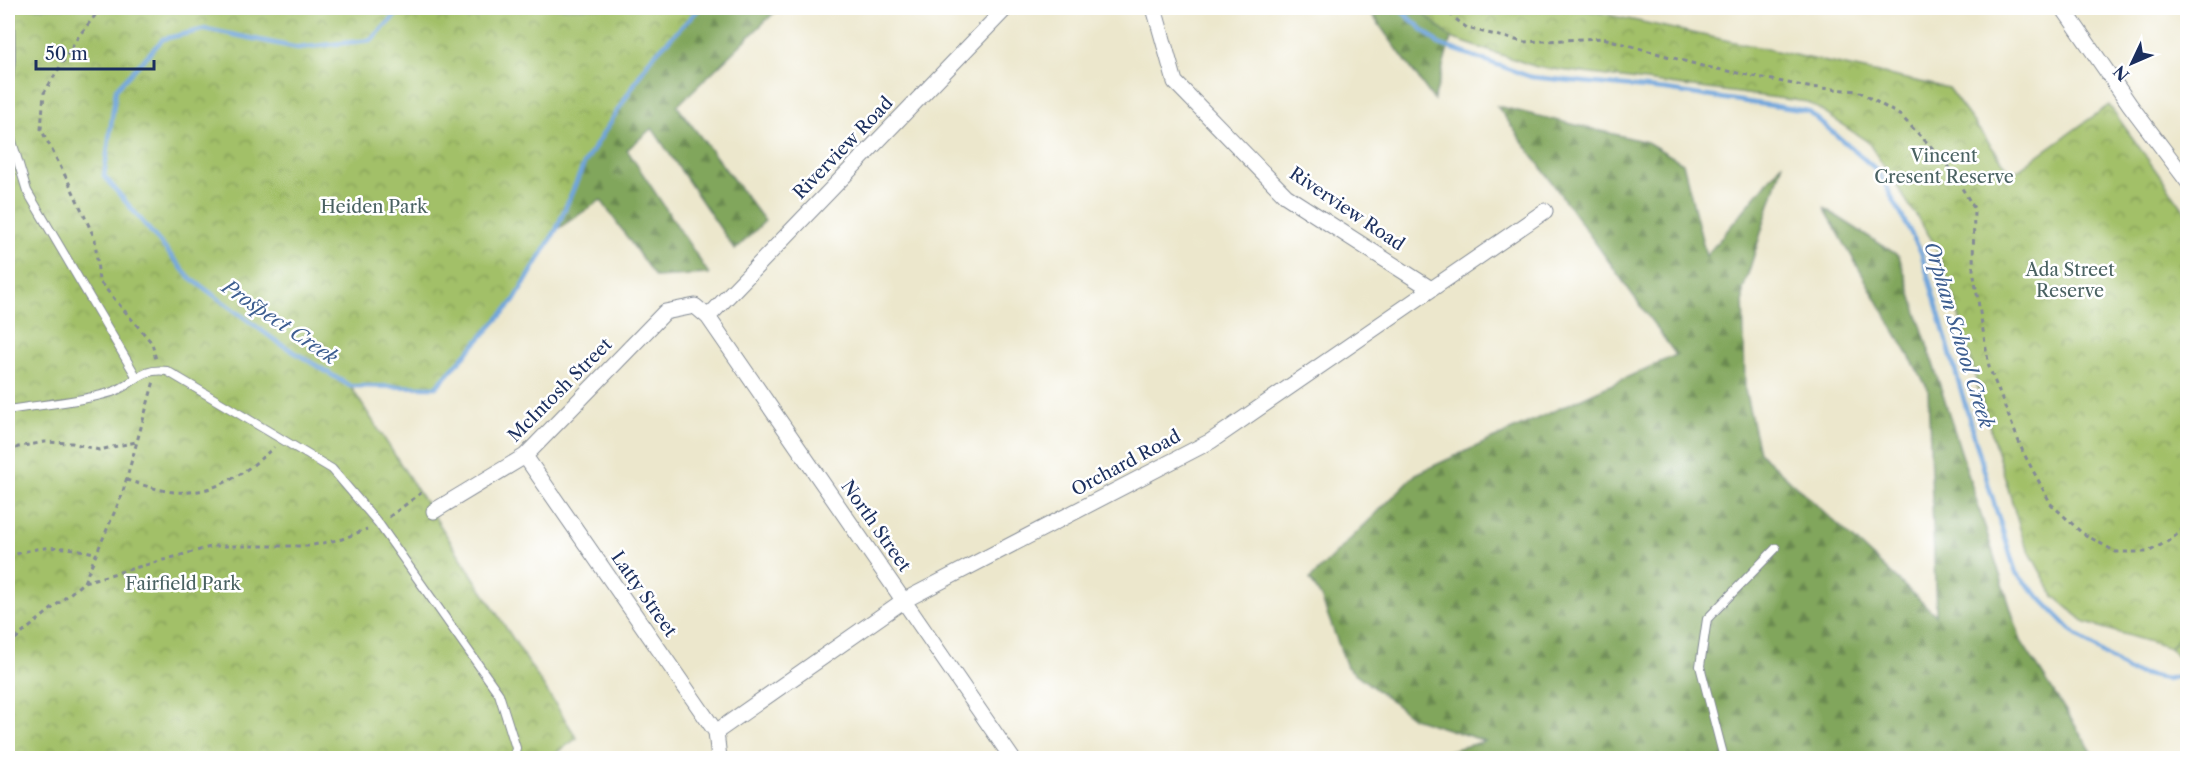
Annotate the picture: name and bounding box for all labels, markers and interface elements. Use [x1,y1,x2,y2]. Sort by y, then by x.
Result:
scale bar [36,33,154,71]
north arrow [2102,33,2162,93]
text: 50 m [45,43,88,65]
text: N [2109,61,2133,85]
street label: Riverview Road [789,92,897,204]
park label: Vincent Cresent Reserve [1874,145,2014,188]
street label: Riverview Road [1285,162,1409,256]
park label: Heiden Park [321,196,429,218]
water label: Orphan School Creek [1919,239,1999,432]
park label: Ada Street Reserve [2024,259,2115,302]
water label: Prospect Creek [216,273,343,370]
street label: McIntosh Street [504,333,617,446]
street label: Orchard Road [1068,425,1184,501]
street label: North Street [836,476,916,576]
street label: Latty Street [607,547,682,641]
park label: Fairfield Park [125,573,242,595]

